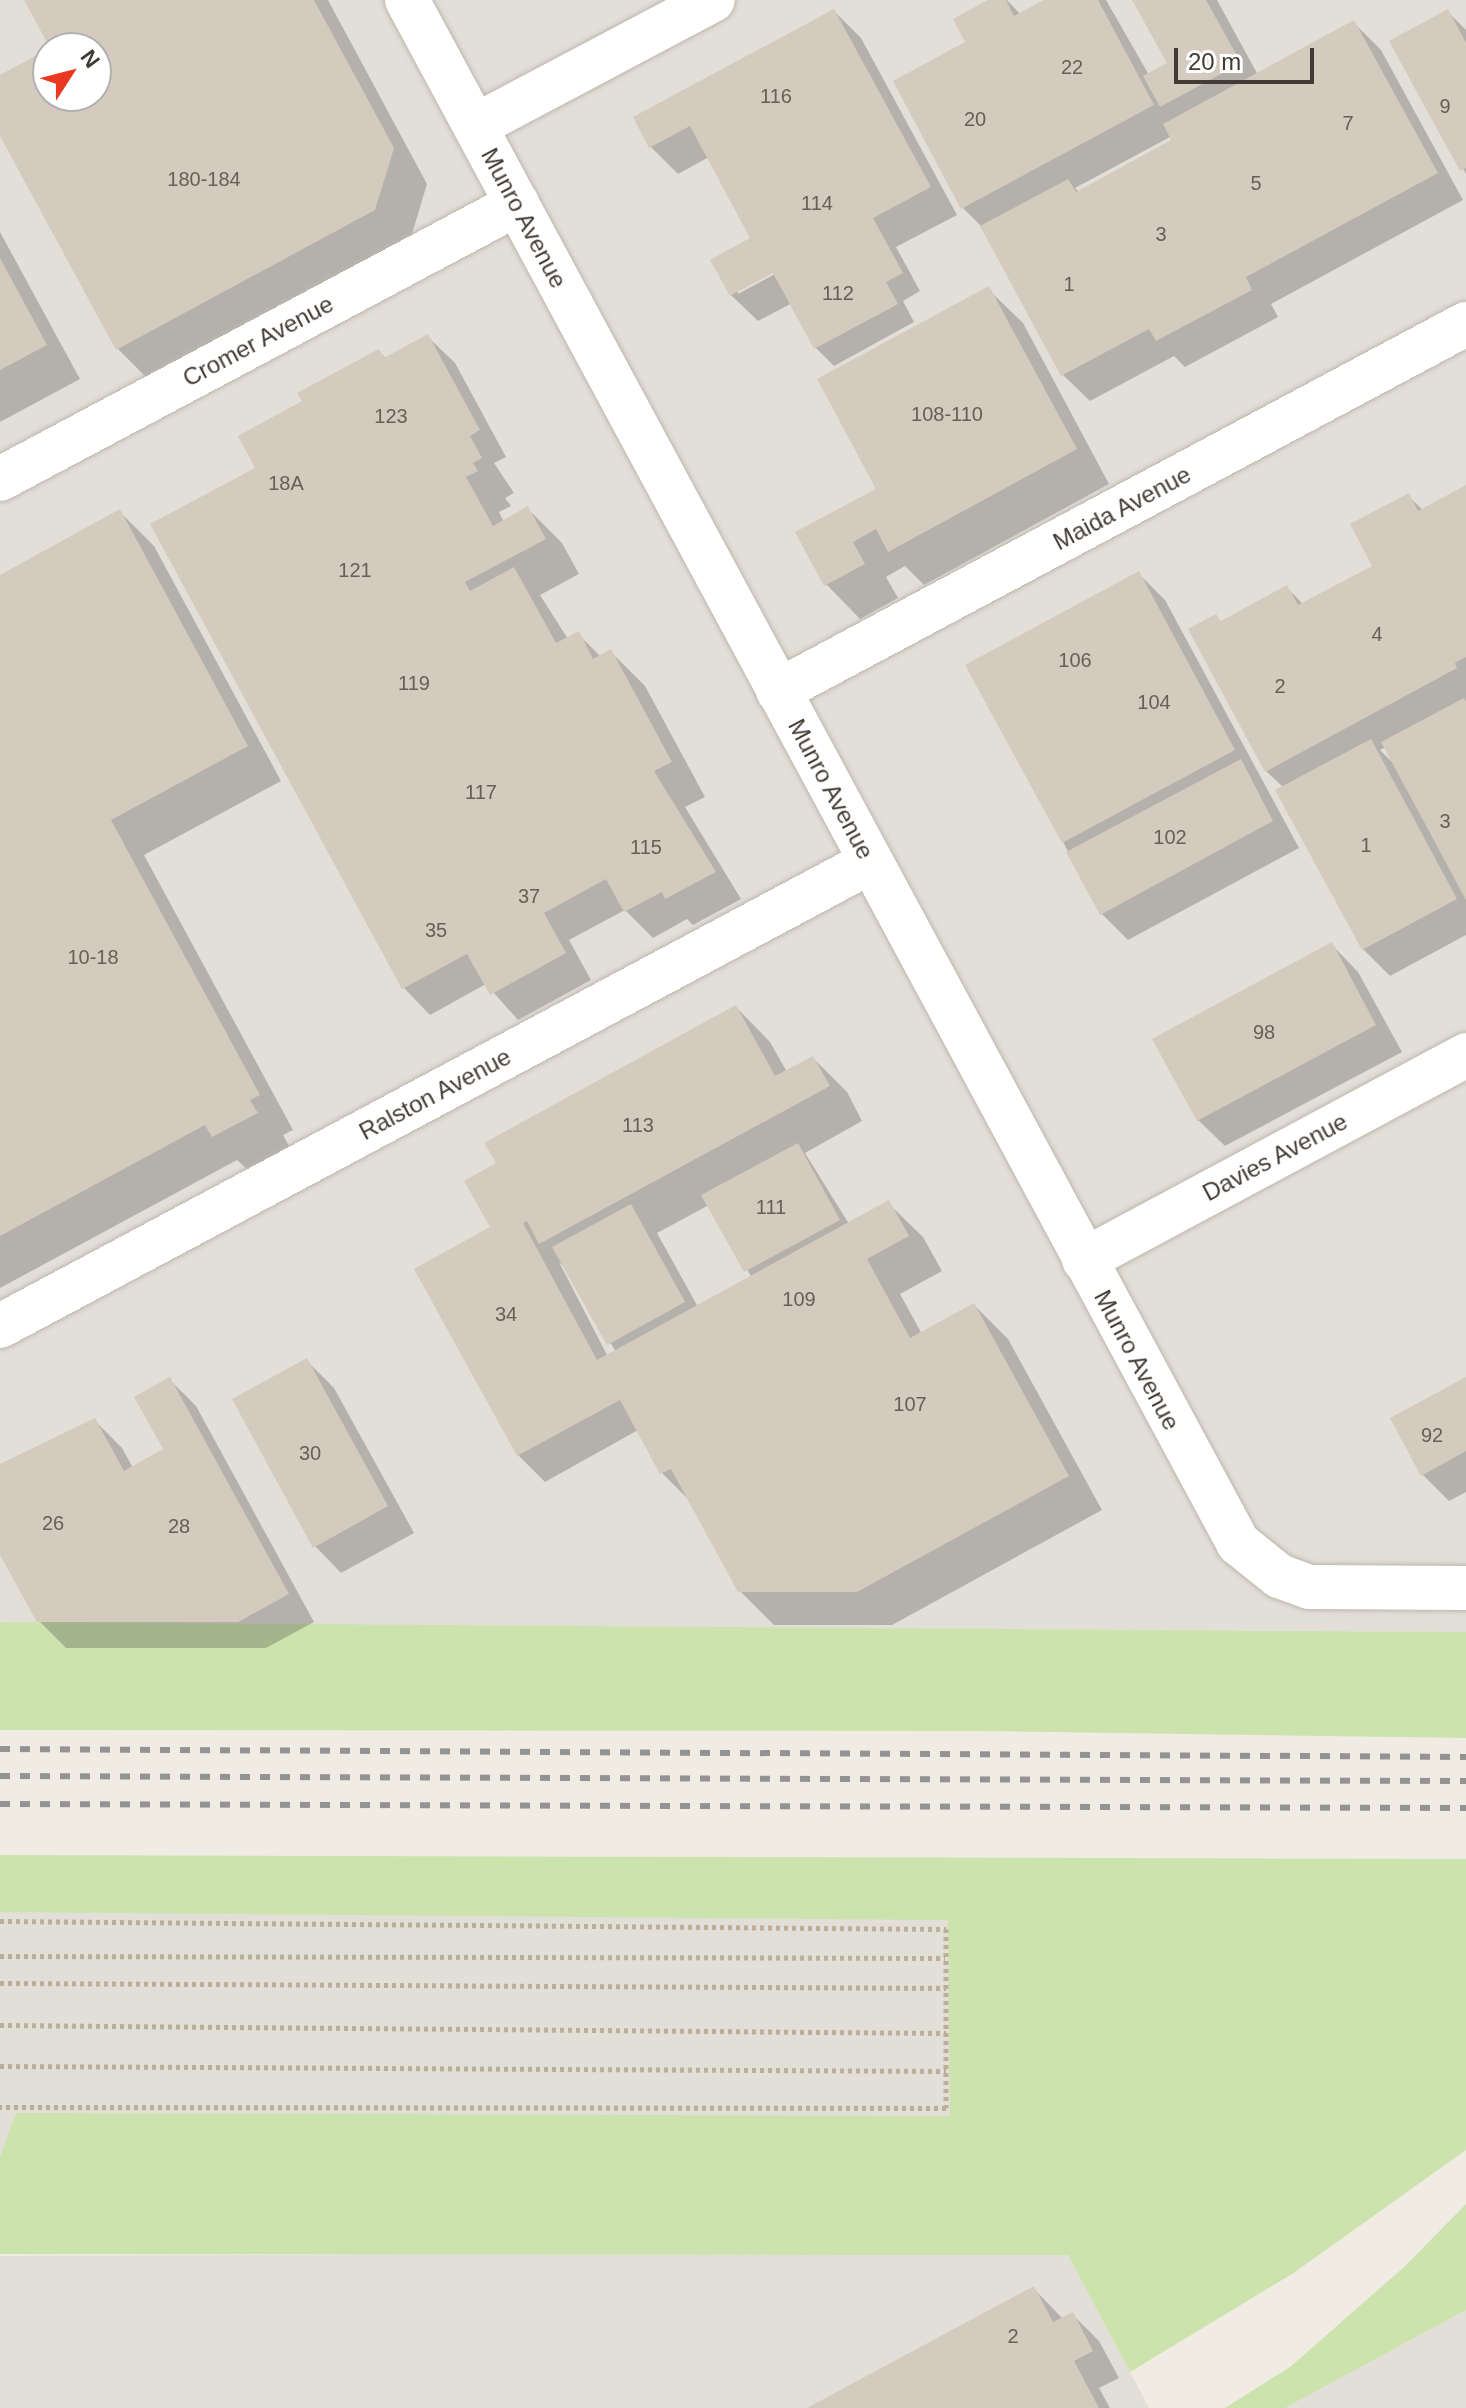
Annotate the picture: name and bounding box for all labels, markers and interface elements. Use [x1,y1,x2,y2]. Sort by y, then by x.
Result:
north arrow [32,32,112,112]
scale bar [1178,32,1318,82]
text: N [75,45,105,73]
text: 20 m [1188,48,1241,75]
house number: 22 [1061,55,1083,79]
house number: 116 [760,84,792,108]
house number: 9 [1439,94,1451,118]
house number: 20 [964,107,986,131]
house number: 7 [1342,111,1354,135]
street label: Munro Avenue [475,143,573,293]
house number: 180-184 [167,167,241,191]
house number: 5 [1250,171,1262,195]
house number: 114 [801,191,833,215]
house number: 3 [1155,222,1167,246]
house number: 1 [1063,272,1075,296]
house number: 112 [822,281,854,305]
street label: Cromer Avenue [177,289,339,393]
house number: 108-110 [911,402,983,426]
house number: 123 [374,404,408,428]
street label: Maida Avenue [1048,459,1196,557]
house number: 18A [268,471,304,495]
house number: 121 [338,558,372,582]
house number: 4 [1371,622,1383,646]
house number: 106 [1058,648,1092,672]
house number: 119 [398,671,430,695]
house number: 2 [1274,674,1286,698]
house number: 104 [1137,690,1171,714]
street label: Munro Avenue [782,714,880,864]
house number: 117 [465,780,497,804]
house number: 3 [1439,809,1451,833]
house number: 102 [1153,825,1187,849]
house number: 1 [1360,833,1372,857]
house number: 115 [630,835,662,859]
house number: 37 [518,884,540,908]
house number: 35 [425,918,447,942]
house number: 10-18 [67,945,119,969]
house number: 98 [1253,1020,1275,1044]
street label: Ralston Avenue [354,1042,516,1146]
street label: Davies Avenue [1197,1106,1353,1208]
house number: 113 [622,1113,654,1137]
house number: 111 [756,1195,786,1219]
street label: Munro Avenue [1088,1285,1186,1435]
house number: 109 [782,1287,816,1311]
house number: 34 [495,1302,517,1326]
house number: 107 [893,1392,927,1416]
house number: 92 [1421,1423,1443,1447]
house number: 30 [299,1441,321,1465]
house number: 26 [42,1511,64,1535]
house number: 28 [168,1514,190,1538]
house number: 2 [1007,2324,1019,2348]

